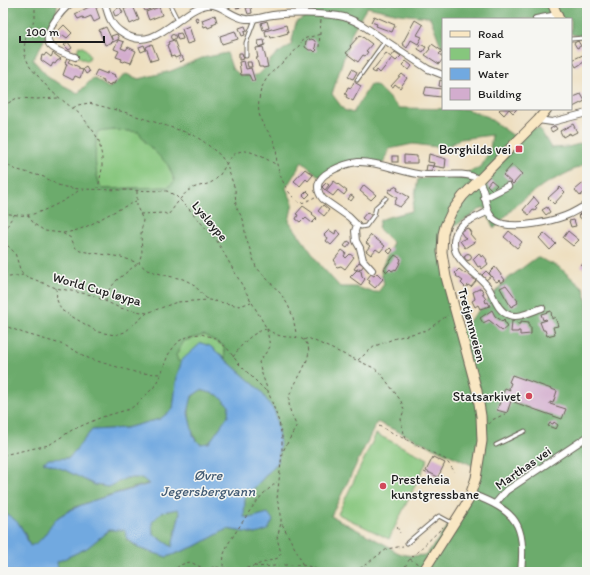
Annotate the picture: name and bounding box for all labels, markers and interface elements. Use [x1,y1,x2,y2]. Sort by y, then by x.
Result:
scale bar [20,18,104,44]
legend [442,18,572,110]
text: 100 m [26,25,59,39]
text: Road [478,27,504,41]
text: Park [478,47,502,61]
text: Water [478,67,509,81]
text: Building [478,87,522,101]
place label: Borghilds vei [439,142,511,157]
marker: Borghilds vei [514,144,524,154]
street label: Lysløype [189,198,231,244]
street label: World Cup løypa [51,269,143,309]
street label: Tretjønnveien [455,286,489,364]
place label: Statsarkivet [453,389,521,404]
marker: Statsarkivet [524,391,534,401]
street label: Marthas vei [492,443,554,493]
water label: Øvre Jegersbergvann [161,467,256,500]
place label: Presteheia kunstgressbane [391,472,479,502]
marker: Presteheia kunstgressbane [378,481,388,491]

